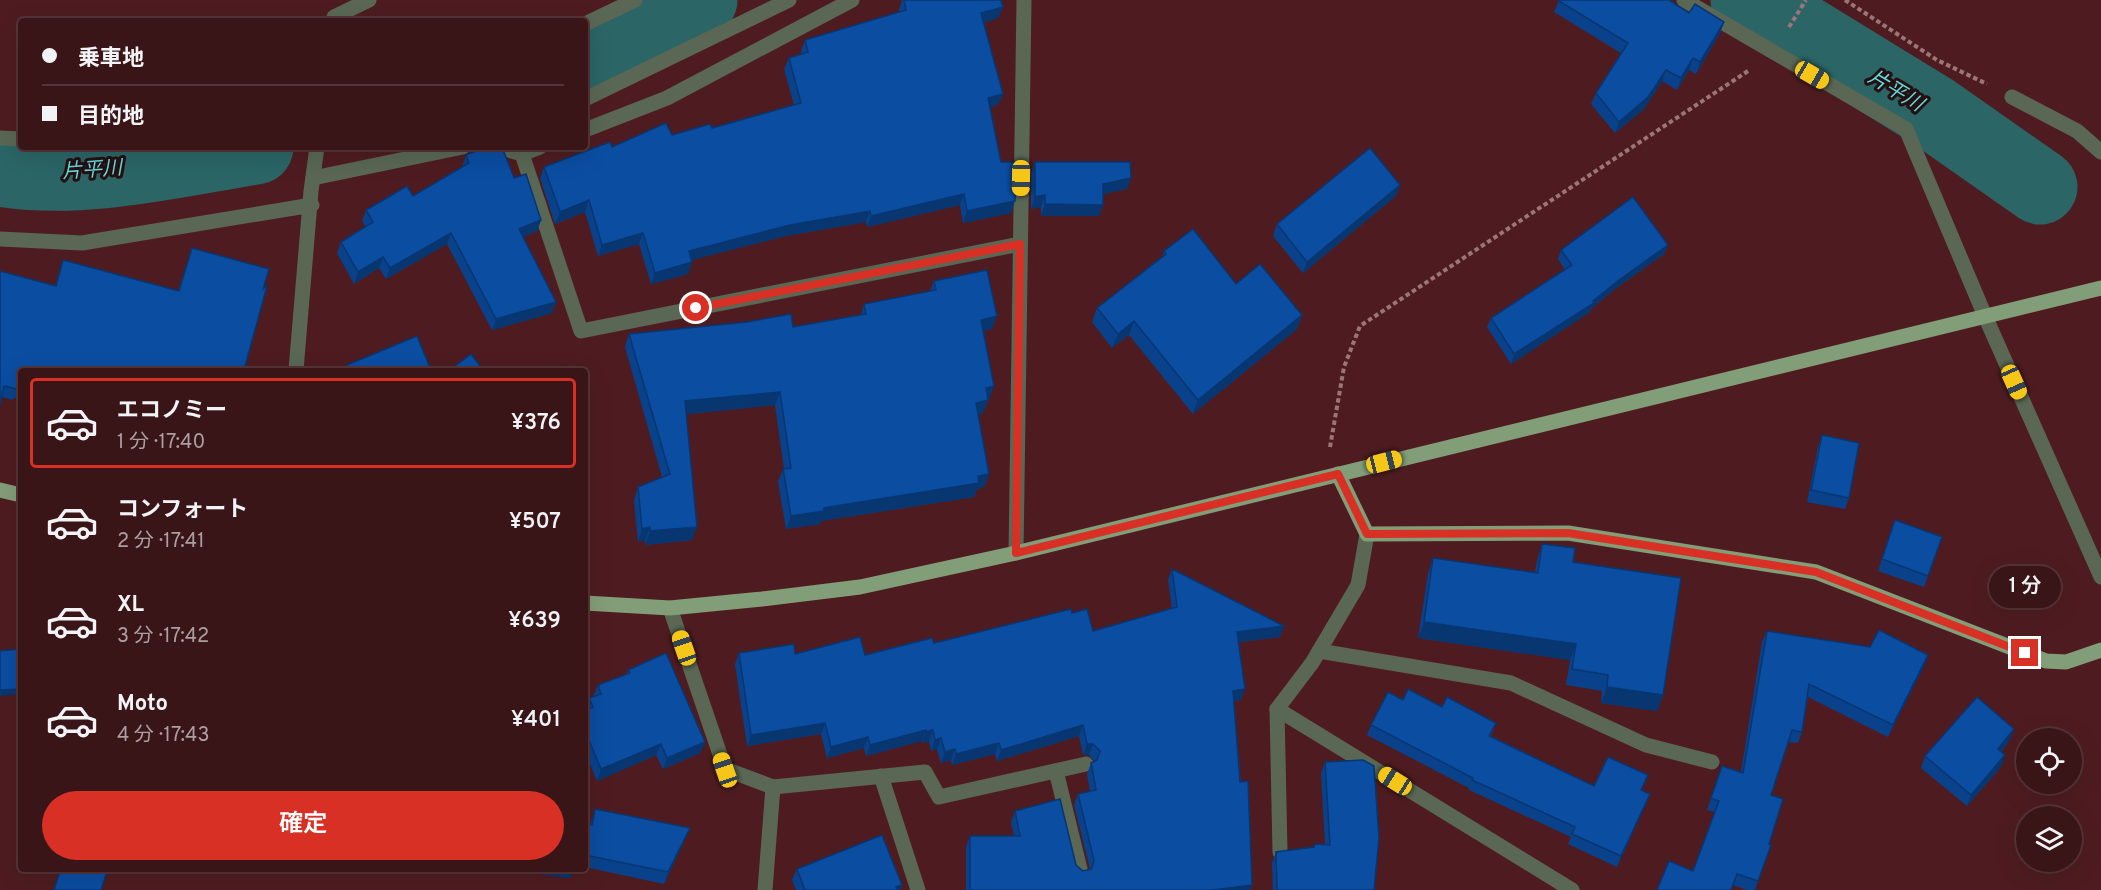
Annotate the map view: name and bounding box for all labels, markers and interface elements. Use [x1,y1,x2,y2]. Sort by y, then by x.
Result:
text: 乗車地 [78,46,144,73]
car [1792,58,1832,92]
water label: 片平川 [1863,65,1929,119]
text: 目的地 [78,104,144,131]
water label: 片平川 [61,156,125,186]
car [1012,160,1030,196]
route start [682,294,709,321]
car [1998,362,2030,402]
icon: car [45,396,99,450]
text: エコノミー [117,398,227,425]
text: ¥376 [511,410,561,437]
text: 1 分 · 17:40 [117,430,205,456]
car [1364,449,1404,475]
icon: car [45,495,99,549]
text: コンフォート [117,497,248,524]
text: ¥507 [509,509,561,536]
text: 2 分 · 17:41 [117,529,205,555]
callout: 1 分 [1989,566,2061,608]
text: 1 分 [2009,574,2041,600]
text: XL [117,592,144,619]
icon: car [45,594,99,648]
text: ¥639 [508,608,561,635]
text: 3 分 · 17:42 [117,624,209,650]
car [670,628,698,668]
route end [2011,639,2038,666]
text: Moto [117,691,168,718]
icon: car [45,693,99,747]
text: ¥401 [511,707,561,734]
text: 4 分 · 17:43 [117,723,210,749]
map controls [2016,728,2082,872]
button: locate [2016,728,2082,794]
car [711,750,739,790]
car [1375,764,1415,798]
button: 確定 [42,791,564,860]
button: layers [2016,806,2082,872]

